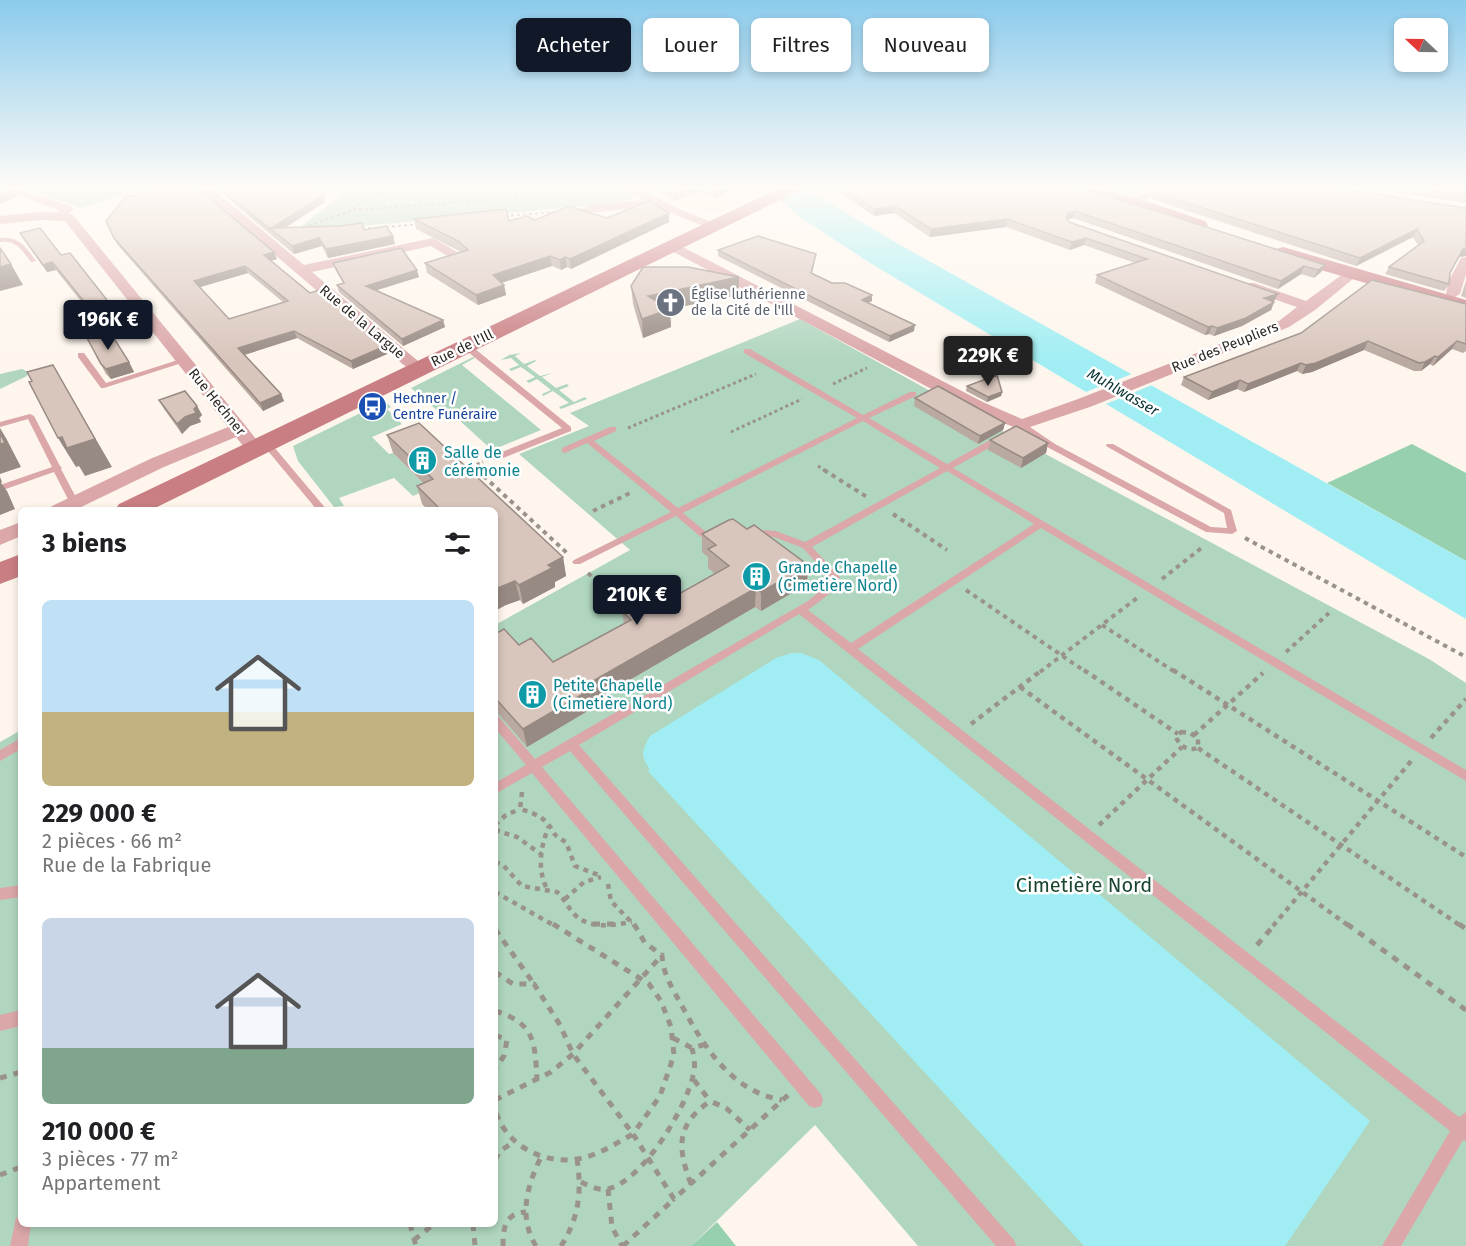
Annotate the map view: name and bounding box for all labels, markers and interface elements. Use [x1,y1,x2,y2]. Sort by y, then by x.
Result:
chip: Acheter [516,18,631,72]
chip: Louer [643,18,739,72]
chip: Filtres [751,18,851,72]
chip: Nouveau [863,18,989,72]
north arrow [1394,18,1448,72]
map controls [1394,18,1448,72]
street label: Rue de la Largue [316,282,408,362]
place label: Église luthérienne de la Cité de l'Ill [691,285,806,319]
church icon: Église luthérienne de la Cité de l'Ill [654,286,686,318]
pin: 196K € [59,300,157,351]
text: 196K € [78,307,138,331]
street label: Rue des Peupliers [1169,318,1281,376]
street label: Rue de l'Ill [428,326,496,370]
pin: 229K € [939,336,1037,387]
text: 229K € [958,343,1018,367]
water label: Muhlwasser [1084,364,1163,420]
street label: Rue Hechner [185,365,250,439]
bus stop icon: Hechner / Centre Funéraire [356,390,388,422]
place label: Hechner / Centre Funéraire [393,390,497,423]
place label: Salle de cérémonie [444,443,520,480]
building icon: Salle de cérémonie [407,445,439,477]
icon: filters [441,527,474,560]
text: 3 biens [42,528,126,559]
place label: Grande Chapelle (Cimetière Nord) [778,558,897,595]
building icon: Grande Chapelle (Cimetière Nord) [741,560,773,592]
pin: 210K € [588,575,686,626]
text: 210K € [607,582,667,606]
icon: home [204,639,312,747]
place label: Petite Chapelle (Cimetière Nord) [553,676,672,713]
building icon: Petite Chapelle (Cimetière Nord) [516,678,548,710]
text: 229 000 € [42,798,157,829]
text: 2 pièces · 66 m² [42,829,182,853]
text: Rue de la Fabrique [42,853,211,877]
park label: Cimetière Nord [1016,873,1152,897]
icon: home [204,957,312,1065]
text: 210 000 € [42,1116,155,1147]
text: 3 pièces · 77 m² [42,1147,179,1171]
text: Appartement [42,1171,160,1195]

